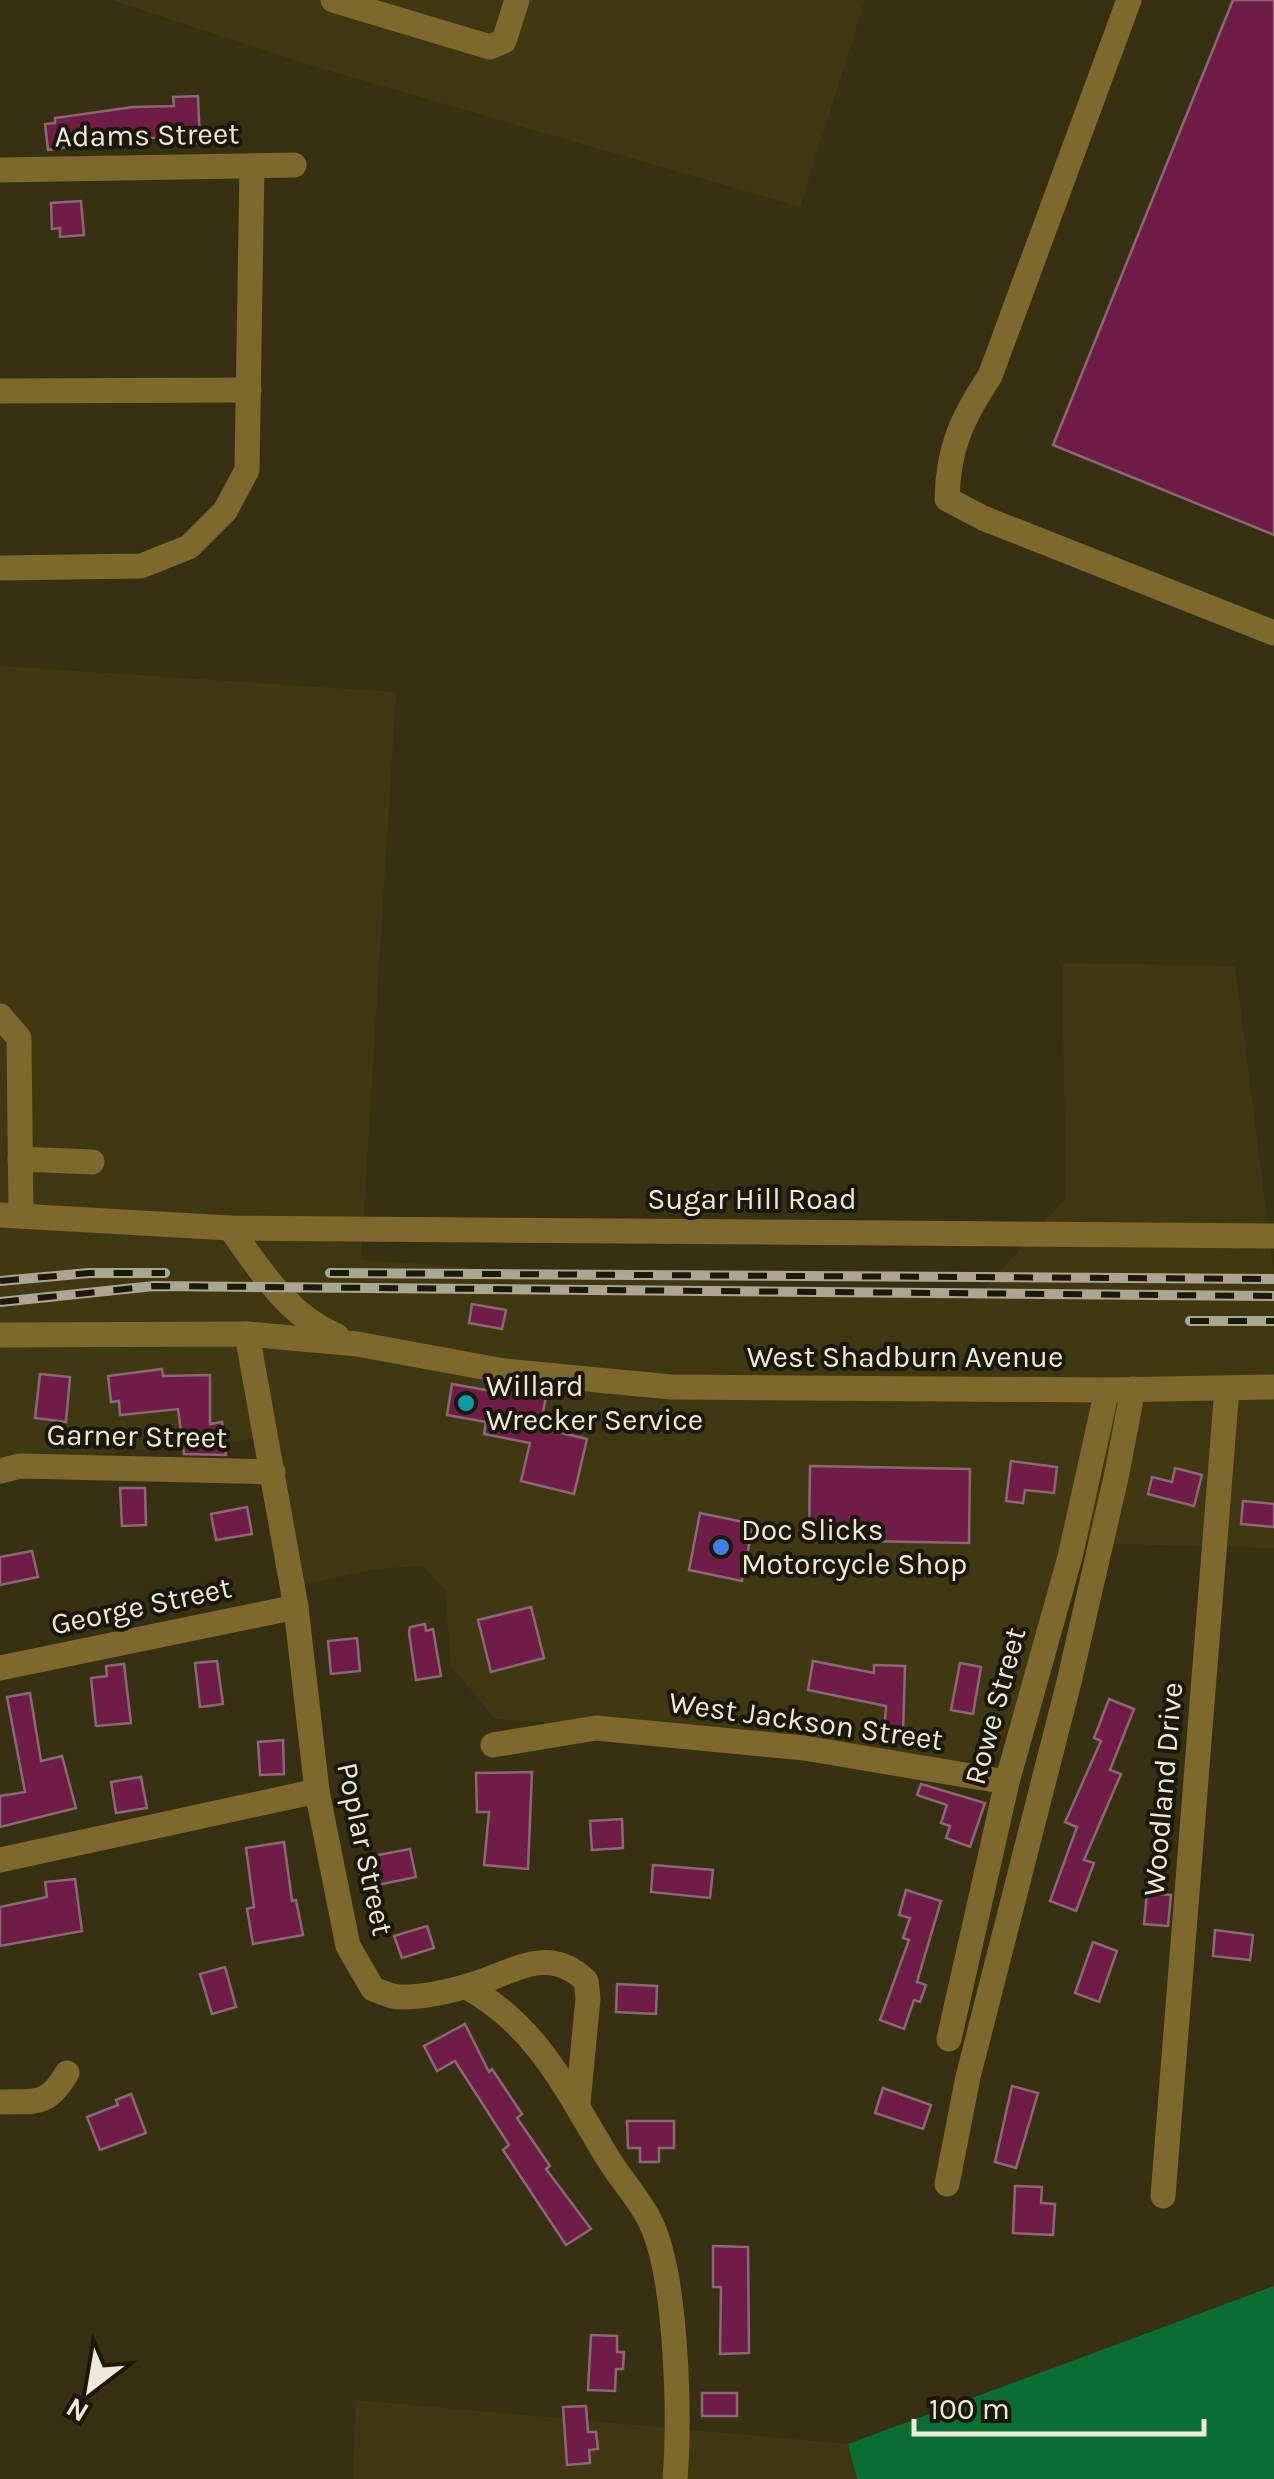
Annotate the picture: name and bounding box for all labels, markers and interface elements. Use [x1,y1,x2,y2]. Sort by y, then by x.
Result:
street label: Adams Street [54,115,240,155]
street label: Sugar Hill Road [647,1181,857,1217]
street label: West Shadburn Avenue [747,1339,1063,1375]
place label: Willard Wrecker Service [486,1368,703,1438]
marker: Willard Wrecker Service [455,1392,477,1414]
street label: Garner Street [46,1416,228,1456]
place label: Doc Slicks Motorcycle Shop [741,1512,967,1582]
marker: Doc Slicks Motorcycle Shop [710,1536,732,1558]
street label: George Street [48,1569,234,1643]
street label: Rowe Street [957,1623,1033,1789]
street label: Woodland Drive [1136,1681,1190,1897]
street label: West Jackson Street [667,1684,945,1758]
street label: Poplar Street [329,1759,401,1939]
north arrow [40,2339,140,2439]
scale bar [914,2374,1204,2436]
text: N [60,2391,94,2429]
text: 100 m [929,2391,1010,2427]

